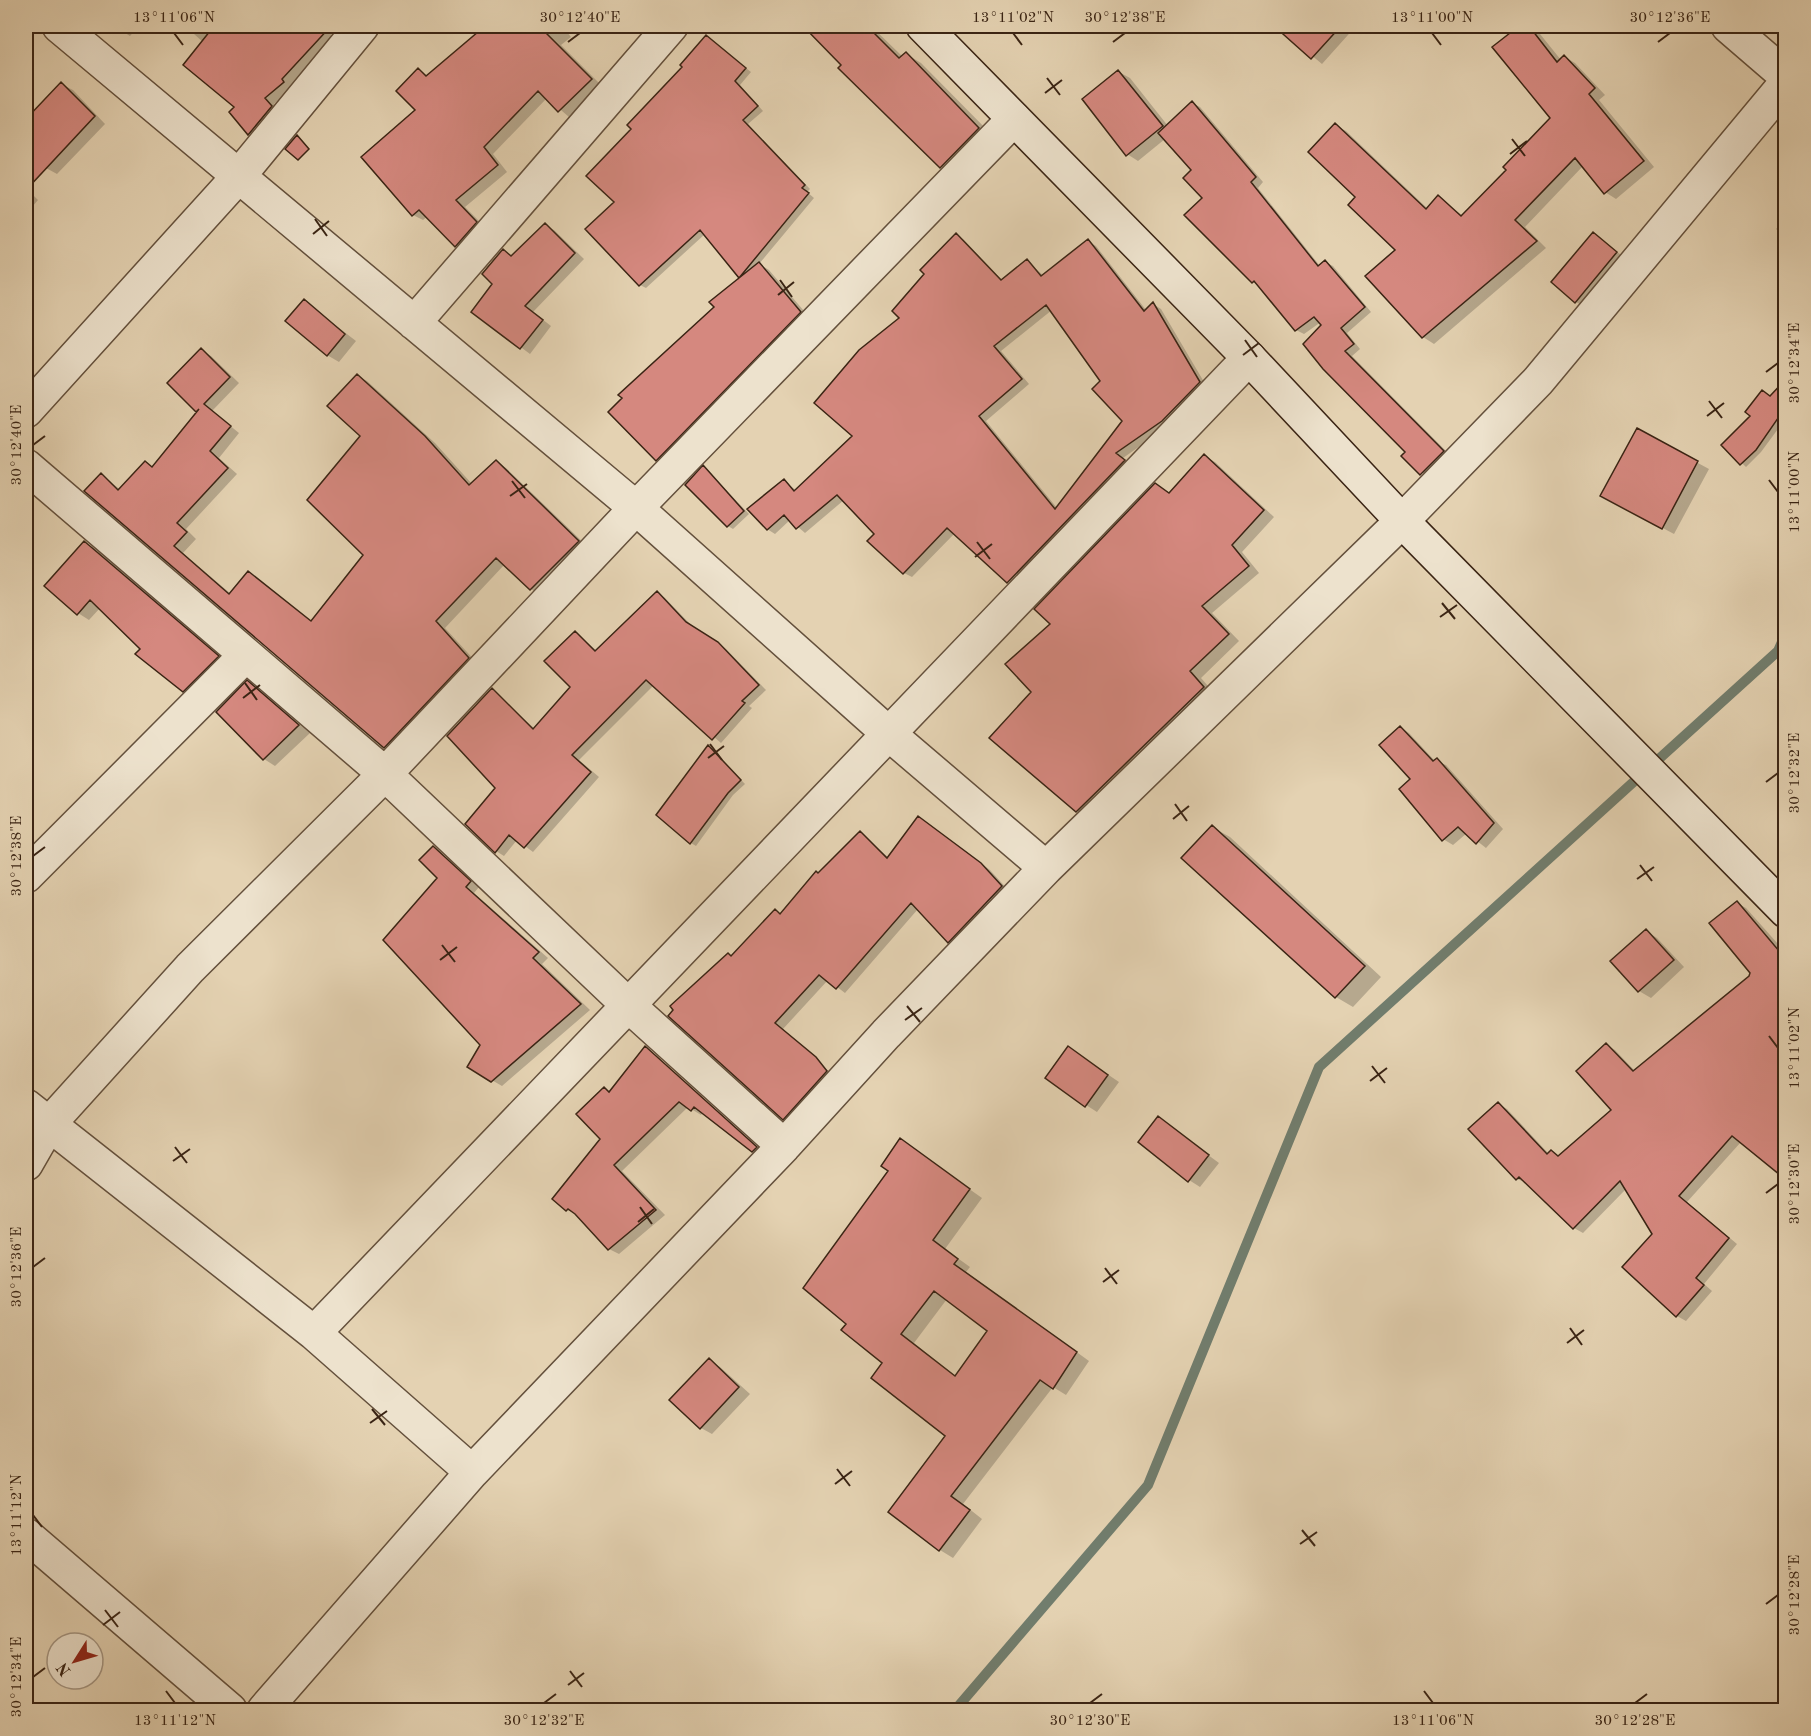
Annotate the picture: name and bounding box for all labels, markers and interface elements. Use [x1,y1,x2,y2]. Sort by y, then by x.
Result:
text: 13°11'06"N [133,11,215,26]
text: 30°12'40"E [540,11,620,26]
text: 13°11'02"N [972,11,1054,26]
text: 30°12'38"E [1085,11,1165,26]
text: 13°11'00"N [1391,11,1473,26]
text: 30°12'36"E [1630,11,1710,26]
text: 30°12'34"E [1788,323,1803,403]
text: 30°12'40"E [10,405,25,485]
text: 13°11'00"N [1788,451,1803,533]
text: 30°12'32"E [1788,733,1803,813]
text: 30°12'38"E [10,816,25,896]
text: 13°11'02"N [1788,1007,1803,1089]
text: 30°12'30"E [1788,1144,1803,1224]
text: 30°12'36"E [10,1227,25,1307]
text: 13°11'12"N [10,1474,25,1556]
text: 30°12'28"E [1788,1555,1803,1635]
north arrow [45,1631,105,1691]
text: 30°12'34"E [10,1637,25,1717]
text: N [54,1659,75,1679]
text: 13°11'12"N [134,1714,216,1729]
text: 30°12'32"E [504,1714,584,1729]
text: 30°12'30"E [1050,1714,1130,1729]
text: 13°11'06"N [1392,1714,1474,1729]
text: 30°12'28"E [1595,1714,1675,1729]

